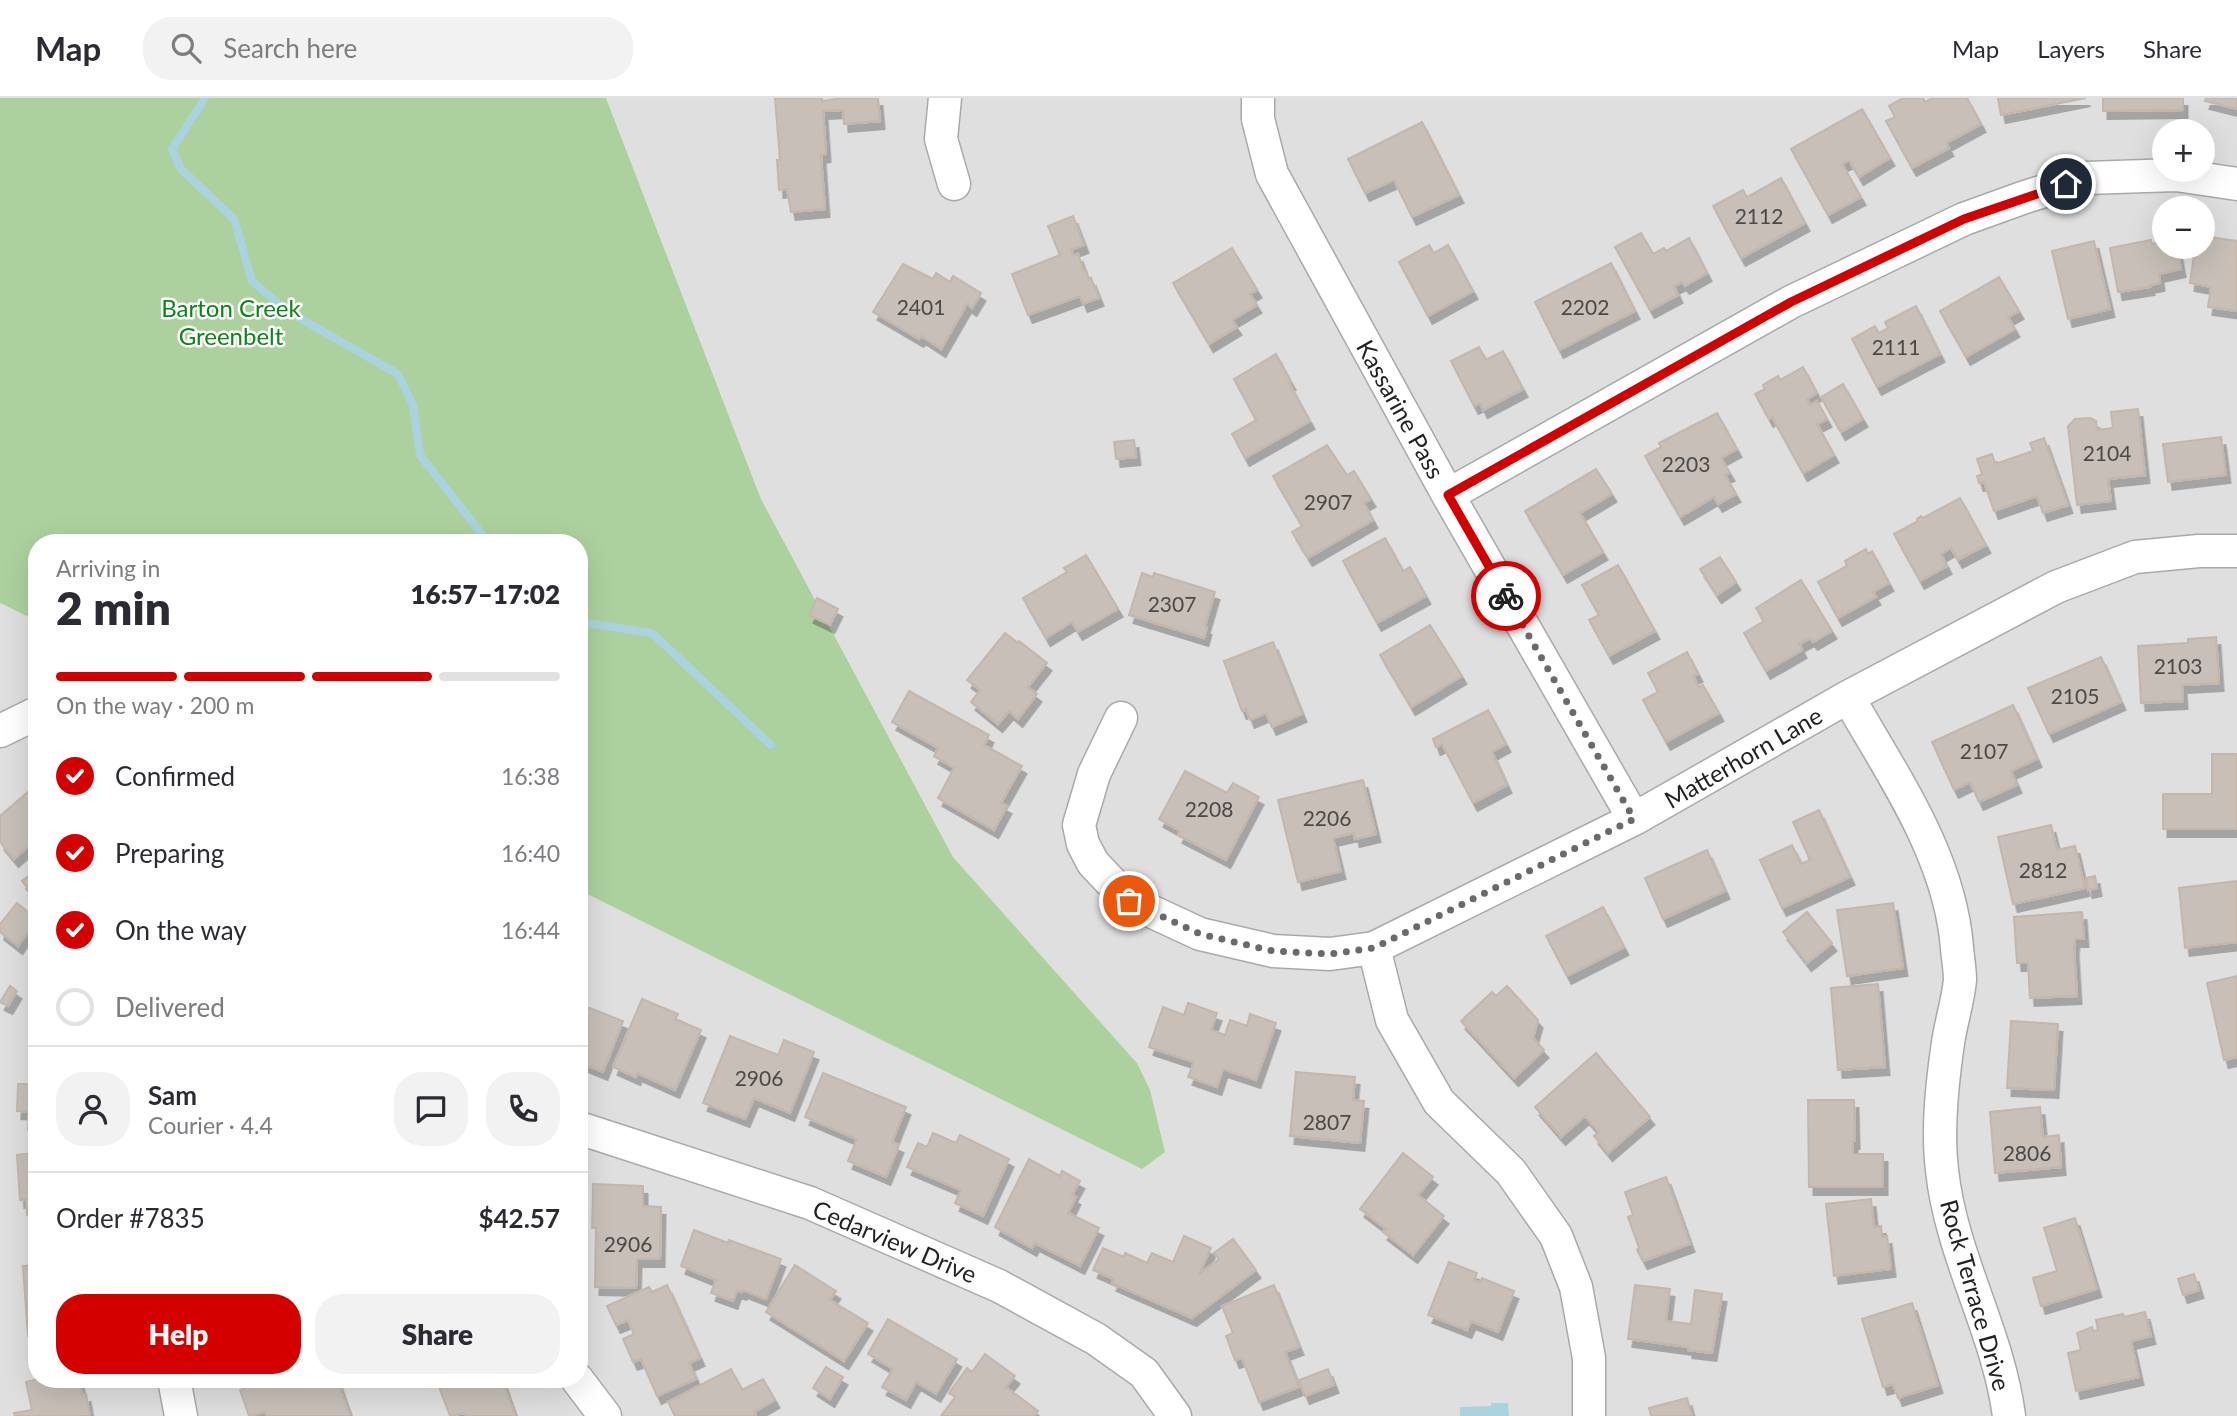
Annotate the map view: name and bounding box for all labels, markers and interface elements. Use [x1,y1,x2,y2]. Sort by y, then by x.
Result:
search box [143,17,633,80]
text: Map [35,28,101,68]
icon: search [167,29,205,67]
text: Search here [223,32,357,64]
text: Map [1952,34,1999,63]
text: Layers [2037,34,2105,63]
text: Share [2143,34,2202,63]
map controls [2152,119,2215,259]
button: + [2152,119,2215,182]
pin [2036,154,2096,214]
icon: home [2047,165,2085,203]
button: − [2152,196,2215,259]
house number: 2112 [1735,203,1783,228]
park label: Barton Creek Greenbelt [161,293,302,350]
house number: 2401 [897,294,945,319]
house number: 2202 [1561,294,1609,319]
house number: 2111 [1872,334,1920,359]
street label: Kassarine Pass [1351,335,1451,483]
house number: 2104 [2083,440,2131,465]
house number: 2203 [1662,451,1710,476]
house number: 2907 [1304,489,1352,514]
text: Arriving in [56,554,160,582]
courier [1471,561,1541,631]
icon: bike [1487,577,1525,615]
text: 16:57–17:02 [410,578,560,610]
text: 2 min [56,580,171,635]
house number: 2307 [1148,591,1196,616]
house number: 2103 [2154,653,2202,678]
house number: 2105 [2051,683,2099,708]
text: On the way · 200 m [56,691,255,719]
street label: Matterhorn Lane [1659,700,1827,814]
house number: 2107 [1960,738,2008,763]
icon: check [56,757,94,795]
text: Confirmed [115,760,235,792]
text: 16:38 [501,762,560,790]
house number: 2208 [1185,796,1233,821]
house number: 2206 [1303,805,1351,830]
icon: check [56,834,94,872]
text: Preparing [115,837,224,869]
text: 16:40 [501,839,560,867]
house number: 2812 [2019,857,2067,882]
pin [1099,871,1159,931]
icon: bag [1110,882,1148,920]
icon: check [56,911,94,949]
text: On the way [115,914,247,946]
text: 16:44 [501,916,560,944]
text: Delivered [115,991,225,1023]
house number: 2906 [735,1065,783,1090]
button: person [56,1072,130,1146]
button: chat [394,1072,468,1146]
button: phone [486,1072,560,1146]
text: Sam [148,1079,197,1111]
house number: 2807 [1303,1109,1351,1134]
text: Courier · 4.4 [148,1111,273,1139]
house number: 2806 [2003,1140,2051,1165]
street label: Cedarview Drive [809,1193,981,1289]
street label: Rock Terrace Drive [1935,1196,2017,1394]
text: Order #7835 [56,1202,205,1234]
text: $42.57 [478,1202,560,1234]
house number: 2906 [604,1231,652,1256]
button: Help [56,1294,301,1374]
button: Share [315,1294,560,1374]

